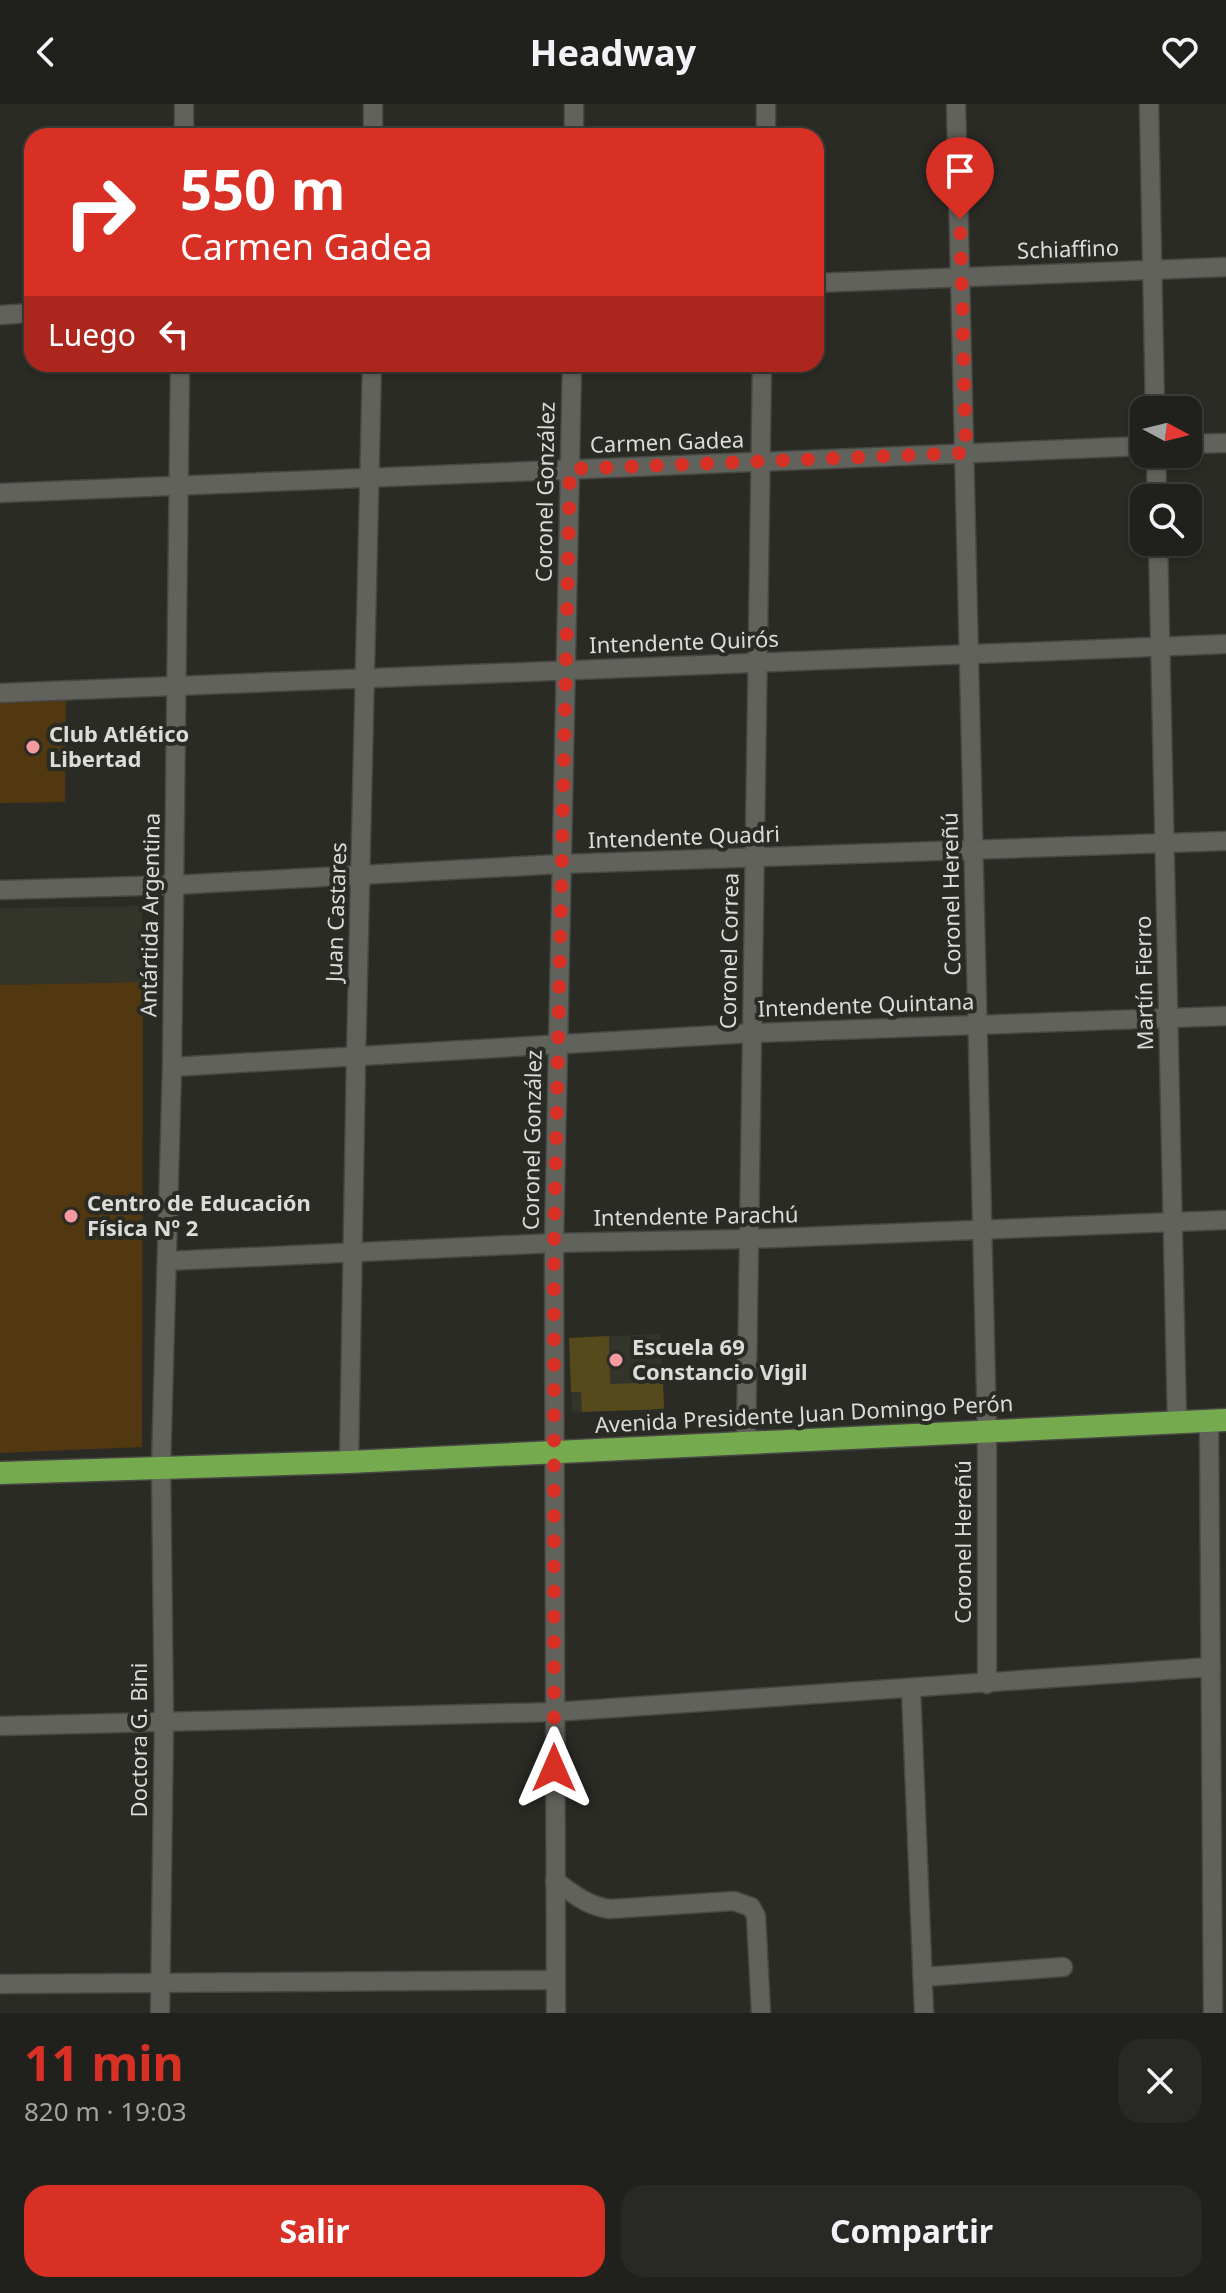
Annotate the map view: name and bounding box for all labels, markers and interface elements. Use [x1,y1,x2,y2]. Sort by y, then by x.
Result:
text: Headway [530,28,696,77]
icon: back [24,30,68,74]
icon: heart [1158,30,1202,74]
pin [926,137,994,219]
icon: arrive [938,149,982,193]
text: 550 m [180,150,345,226]
icon: right [48,160,152,264]
text: Carmen Gadea [180,222,432,271]
street label: Schiaffino [1016,231,1119,265]
icon: left [152,312,196,356]
text: Luego [48,314,136,355]
north arrow [1130,396,1202,468]
map controls [1130,396,1202,556]
street label: Coronel González [527,402,561,582]
street label: Carmen Gadea [589,423,745,459]
button: search [1130,484,1202,556]
street label: Intendente Quirós [589,623,779,659]
place label: Club Atlético Libertad [49,718,189,773]
marker: Club Atlético Libertad [24,738,42,756]
street label: Coronel Hereñú [934,812,966,976]
street label: Antártida Argentina [132,813,166,1017]
street label: Intendente Quadri [587,818,780,854]
street label: Juan Castares [317,842,352,984]
street label: Coronel Correa [712,873,744,1029]
street label: Martín Fierro [1127,915,1159,1051]
street label: Intendente Quintana [757,985,975,1023]
street label: Coronel González [514,1050,548,1230]
place label: Centro de Educación Física Nº 2 [87,1187,311,1242]
street label: Intendente Parachú [593,1198,799,1232]
marker: Centro de Educación Física Nº 2 [62,1207,80,1225]
place label: Escuela 69 Constancio Vigil [632,1331,808,1386]
marker: Escuela 69 Constancio Vigil [607,1351,625,1369]
street label: Avenida Presidente Juan Domingo Perón [594,1387,1014,1439]
street label: Coronel Hereñú [947,1460,977,1624]
street label: Doctora G. Bini [123,1663,153,1817]
position arrow [512,1726,596,1810]
text: 11 min [24,2030,184,2095]
button: close [1118,2039,1202,2123]
text: 820 m · 19:03 [24,2093,187,2129]
button: Salir [24,2185,605,2277]
button: Compartir [621,2185,1202,2277]

